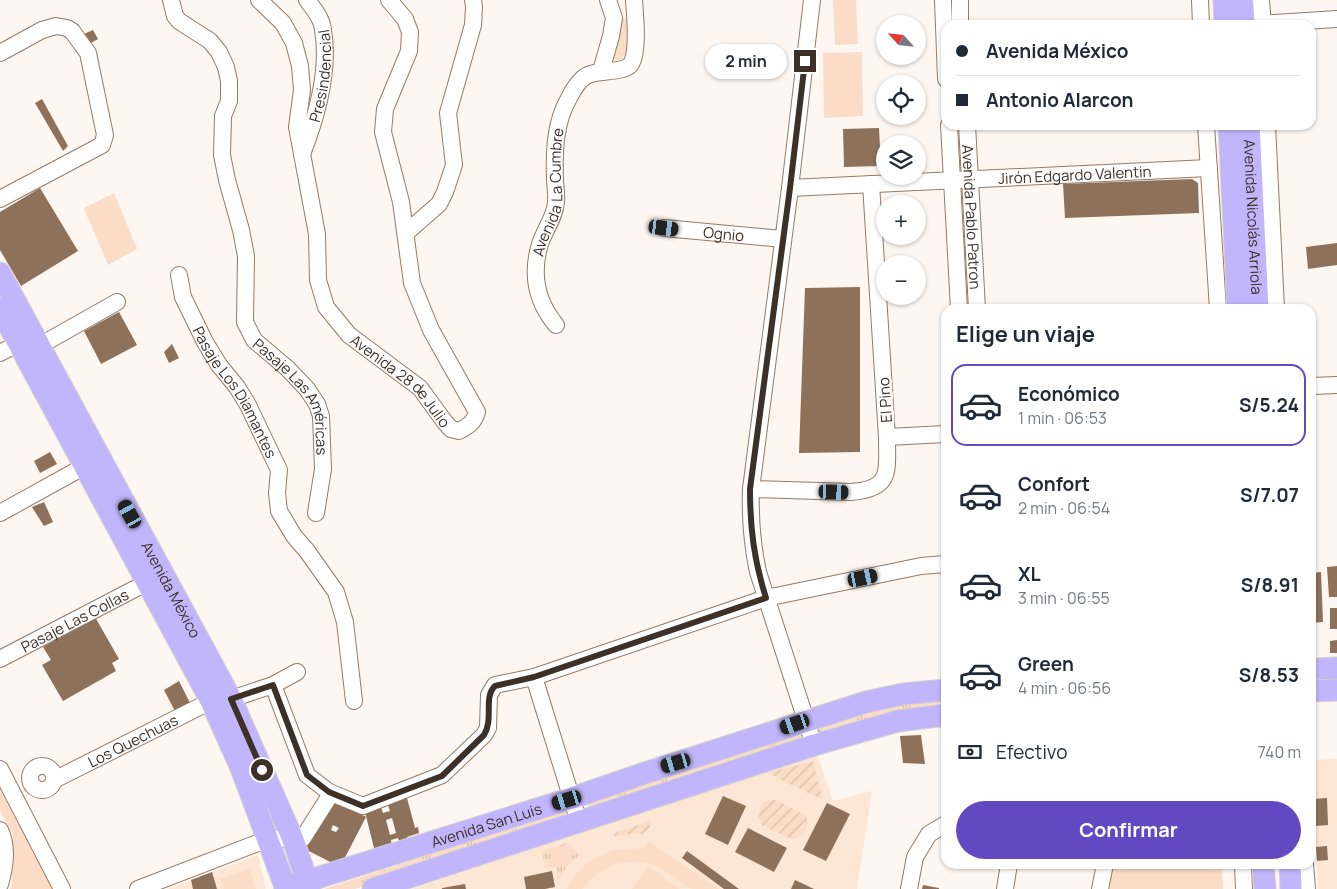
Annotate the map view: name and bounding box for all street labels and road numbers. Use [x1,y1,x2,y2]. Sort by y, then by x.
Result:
street label: Presindencial [303,28,336,125]
street label: Avenida La Cumbre [527,126,568,258]
street label: Avenida Nicolás Arriola [1239,139,1268,295]
street label: Avenida Pablo Patron [958,144,986,290]
street label: Jirón Edgardo Valentin [998,160,1152,189]
street label: Ognio [702,221,745,246]
street label: Pasaje Los Diamantes [188,322,282,461]
street label: Avenida 28 de Julio [346,329,455,432]
street label: Pasaje Las Américas [249,333,333,456]
street label: El Pino [873,377,897,423]
street label: Avenida México [137,537,206,642]
street label: Pasaje Las Collas [17,583,132,657]
street label: Los Quechuas [84,709,181,772]
street label: Avenida San Luis [428,798,544,852]

